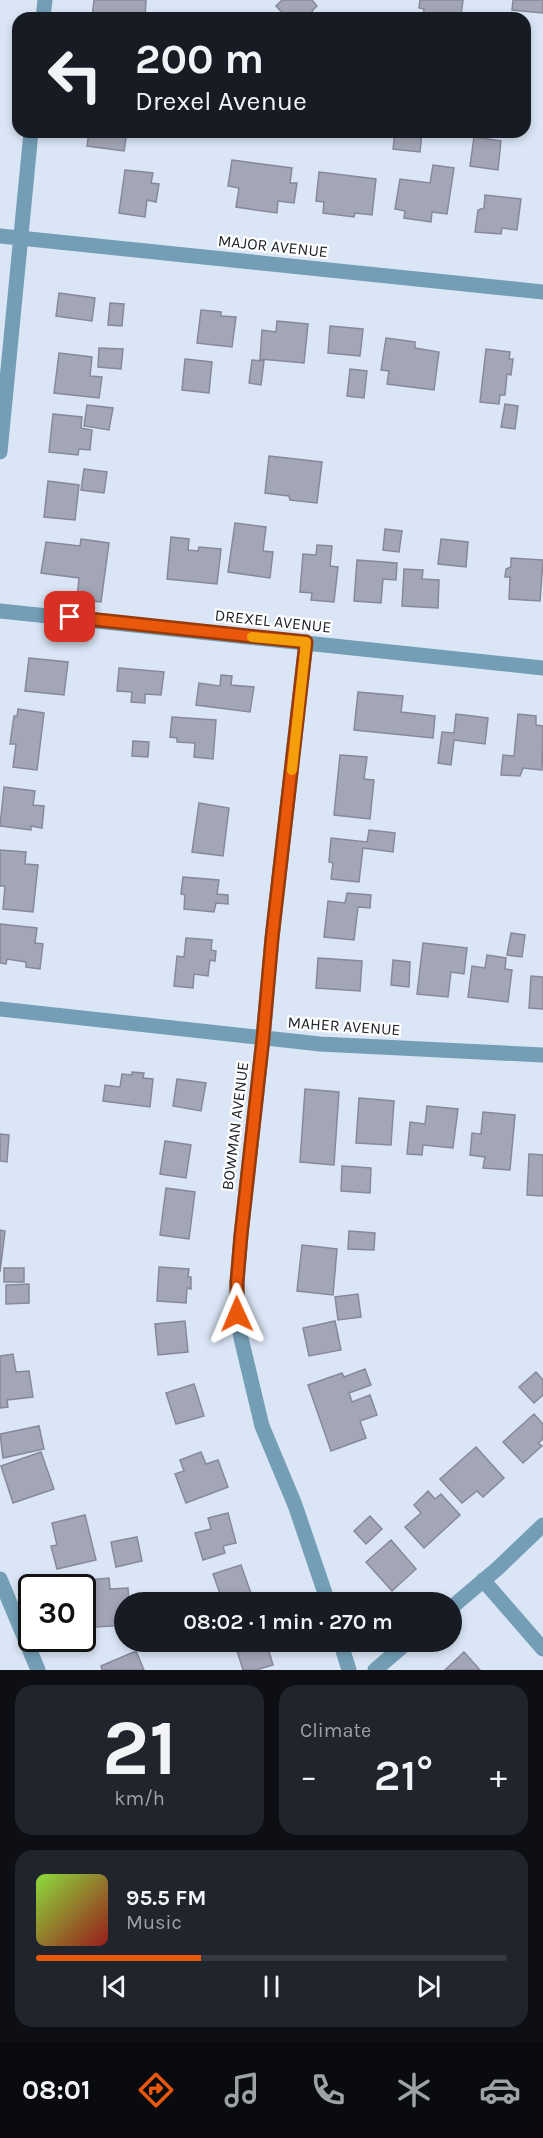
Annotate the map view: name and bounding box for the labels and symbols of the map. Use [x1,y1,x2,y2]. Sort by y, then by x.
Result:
street label: MAJOR AVENUE [217,231,329,261]
pin [44,591,95,642]
street label: DREXEL AVENUE [214,605,332,637]
street label: MAHER AVENUE [287,1013,401,1039]
street label: BOWMAN AVENUE [218,1061,252,1191]
position arrow [205,1282,269,1346]
speed limit sign: 30 [18,1574,96,1652]

